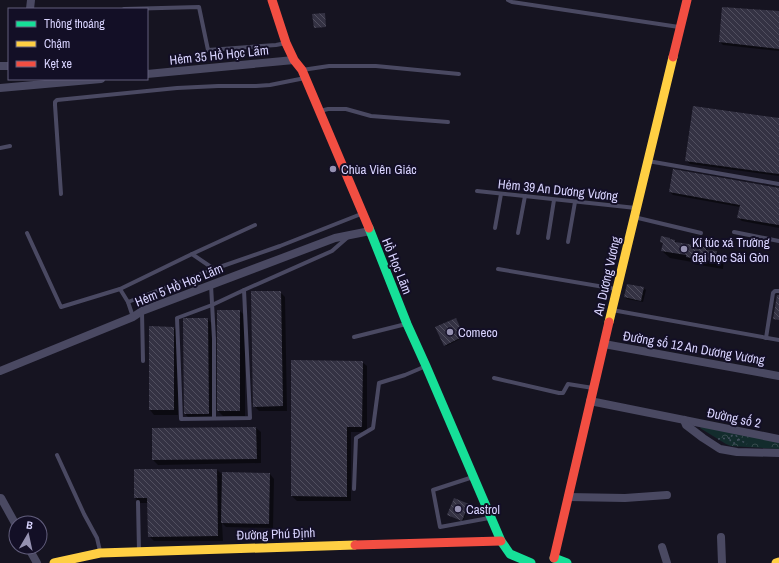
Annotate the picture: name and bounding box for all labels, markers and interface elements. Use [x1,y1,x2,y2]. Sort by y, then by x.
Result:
legend [8,8,148,80]
text: Thông thoáng [44,16,105,32]
text: Chậm [44,36,70,52]
street label: Hẻm 35 Hồ Học Lãm [169,41,269,69]
text: Kẹt xe [44,56,72,72]
place label: Chùa Viên Giác [341,161,417,178]
marker: Chùa Viên Giác [328,164,338,174]
street label: Hẻm 39 An Dương Vương [497,175,619,205]
place label: Kí túc xá Trường đại học Sài Gòn [692,234,770,266]
street label: Hồ Học Lãm [378,235,416,297]
street label: An Dương Vương [589,235,624,318]
marker: Kí túc xá Trường đại học Sài Gòn [679,244,689,254]
street label: Hẻm 5 Hồ Học Lãm [132,260,226,310]
place label: Comeco [458,324,498,341]
marker: Comeco [445,327,455,337]
street label: Đường số 12 An Dương Vương [622,327,766,369]
street label: Đường số 2 [706,404,762,432]
place label: Castrol [466,501,500,518]
marker: Castrol [453,504,463,514]
north arrow [8,515,48,555]
text: B [25,518,34,533]
street label: Đường Phú Định [236,524,316,544]

